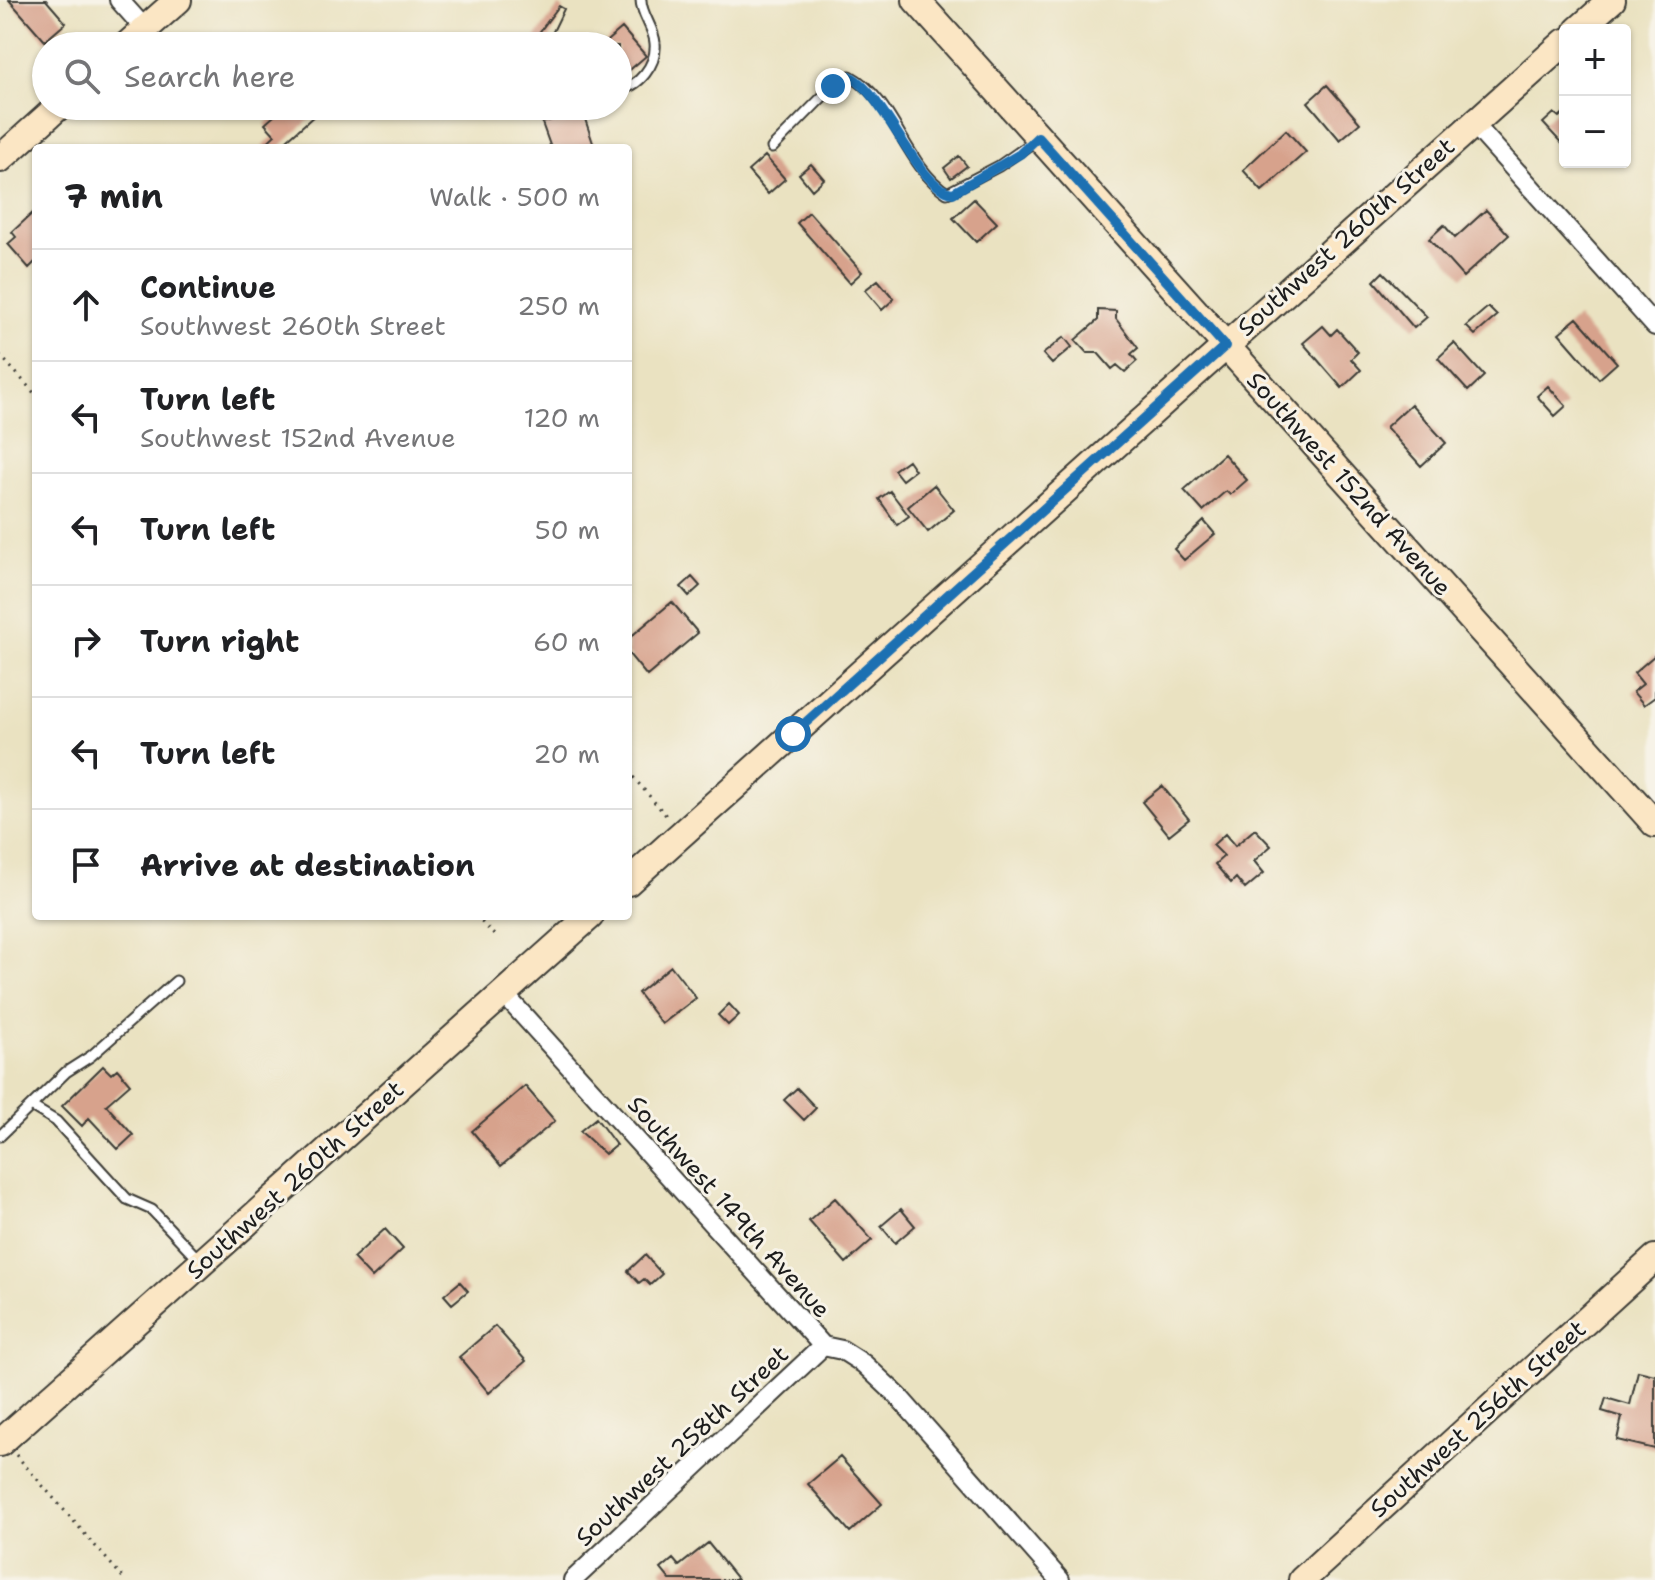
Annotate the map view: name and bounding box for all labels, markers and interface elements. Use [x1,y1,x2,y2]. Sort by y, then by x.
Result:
map controls [1559,24,1631,168]
button: + [1559,24,1631,96]
search box [32,32,632,120]
icon: search [60,54,104,98]
text: Search here [124,56,295,97]
route end [815,68,851,104]
button: − [1559,96,1631,168]
street label: Southwest 260th Street [1230,131,1462,343]
text: 7 min [64,173,163,219]
text: Walk · 500 m [429,179,600,214]
text: Continue [140,267,276,308]
icon: ahead [64,283,108,327]
text: 250 m [517,288,600,323]
text: Southwest 260th Street [140,308,446,343]
street label: Southwest 152nd Avenue [1240,365,1458,603]
text: Turn left [140,379,275,420]
icon: left [64,395,108,439]
text: 120 m [524,400,600,435]
text: Southwest 152nd Avenue [140,420,456,455]
icon: left [64,507,108,551]
text: Turn left [140,509,275,550]
text: 50 m [535,512,600,547]
icon: right [64,619,108,663]
text: Turn right [140,621,299,662]
text: 60 m [533,624,600,659]
route start [775,716,811,752]
icon: left [64,731,108,775]
text: Turn left [140,733,275,774]
text: 20 m [533,736,600,771]
icon: arrive [64,843,108,887]
text: Arrive at destination [140,845,475,886]
street label: Southwest 260th Street [179,1074,411,1286]
street label: Southwest 149th Avenue [620,1089,838,1325]
street label: Southwest 256th Street [1363,1313,1593,1525]
street label: Southwest 258th Street [569,1339,795,1553]

